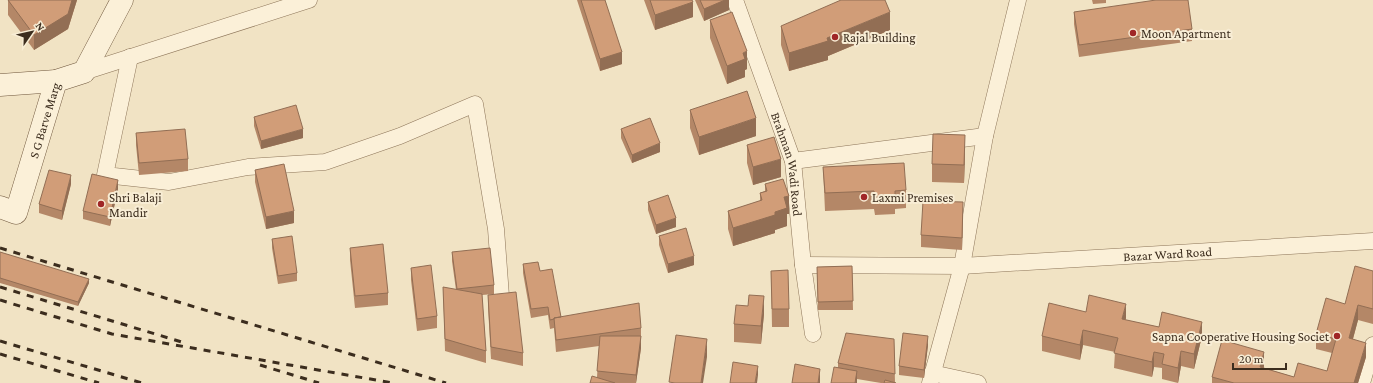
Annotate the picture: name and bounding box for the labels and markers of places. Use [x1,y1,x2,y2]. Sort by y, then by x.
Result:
place label: Moon Apartment [1141,26,1231,41]
marker: Moon Apartment [1128,28,1138,38]
place label: Rajal Building [843,30,916,46]
marker: Rajal Building [830,32,840,42]
place label: Shri Balaji Mandir [109,190,162,220]
place label: Laxmi Premises [872,190,953,205]
marker: Laxmi Premises [859,192,869,202]
marker: Shri Balaji Mandir [96,199,106,209]
place label: Sapna Cooperative Housing Societ [1152,329,1330,344]
marker: Sapna Cooperative Housing Societ [1332,331,1342,341]

